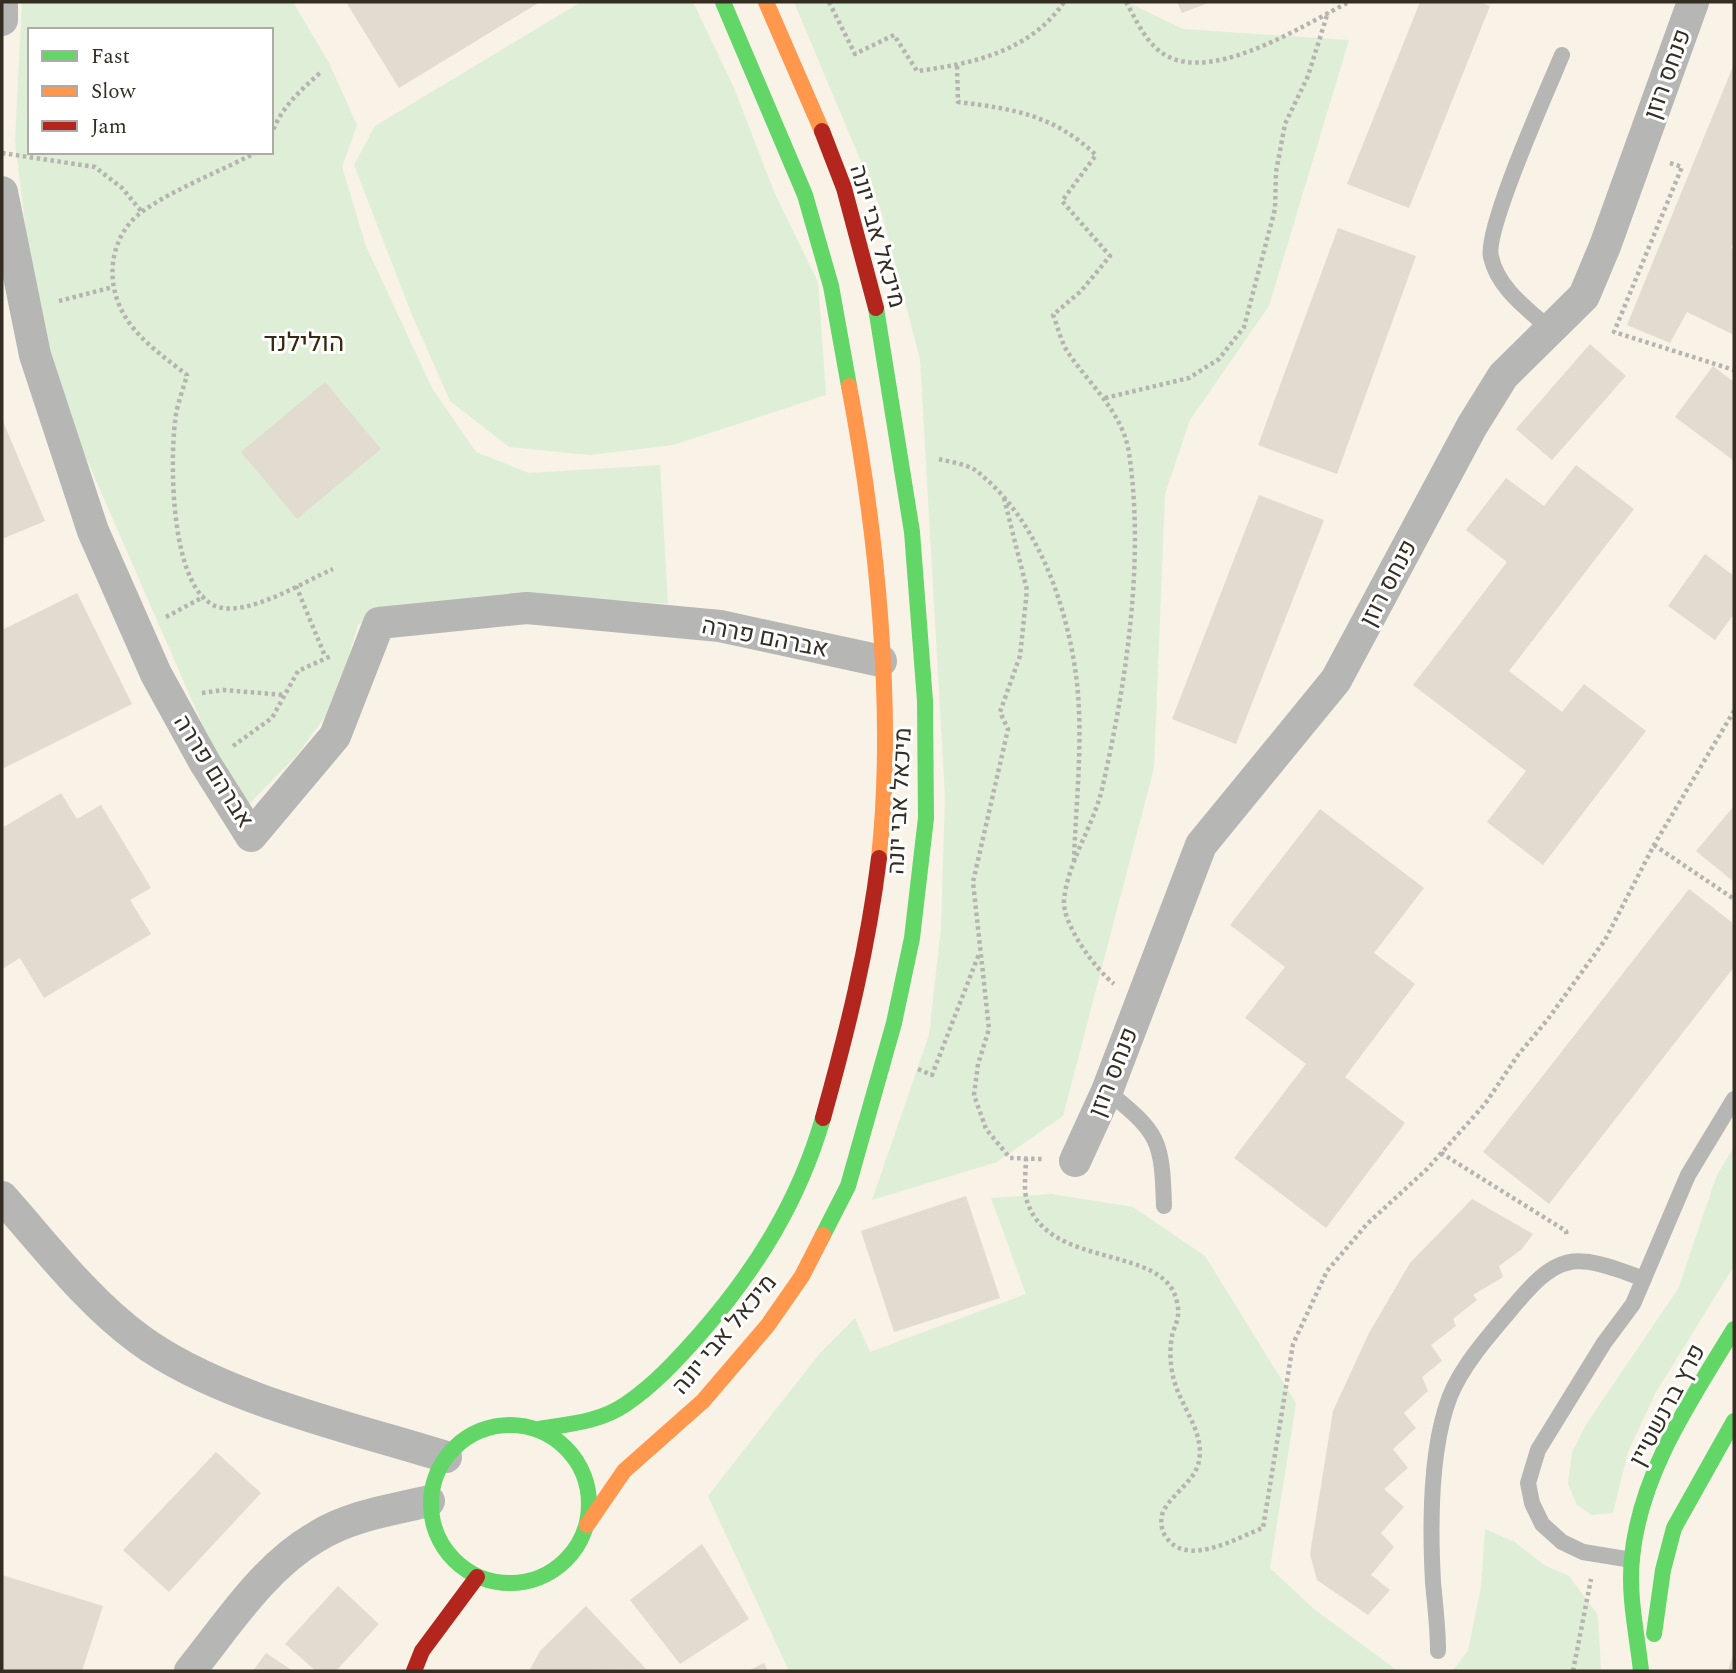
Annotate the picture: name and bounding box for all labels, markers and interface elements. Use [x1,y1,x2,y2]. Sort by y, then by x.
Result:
street label: פנחס רוזן [1635,24,1701,125]
legend [28,28,273,154]
text: Fast [91,41,130,73]
text: Slow [91,76,137,108]
text: Jam [91,111,127,143]
street label: מיכאל אבי יונה [839,160,915,312]
district label: הולילנד [264,323,344,363]
street label: פנחס רוזן [1351,534,1427,633]
street label: אברהם פררה [699,608,831,668]
street label: אברהם פררה [164,708,262,835]
street label: מיכאל אבי יונה [878,726,922,876]
street label: פנחס רוזן [1080,1022,1148,1123]
street label: מיכאל אבי יונה [664,1267,786,1403]
street label: פרץ ברנשטיין [1621,1338,1715,1473]

